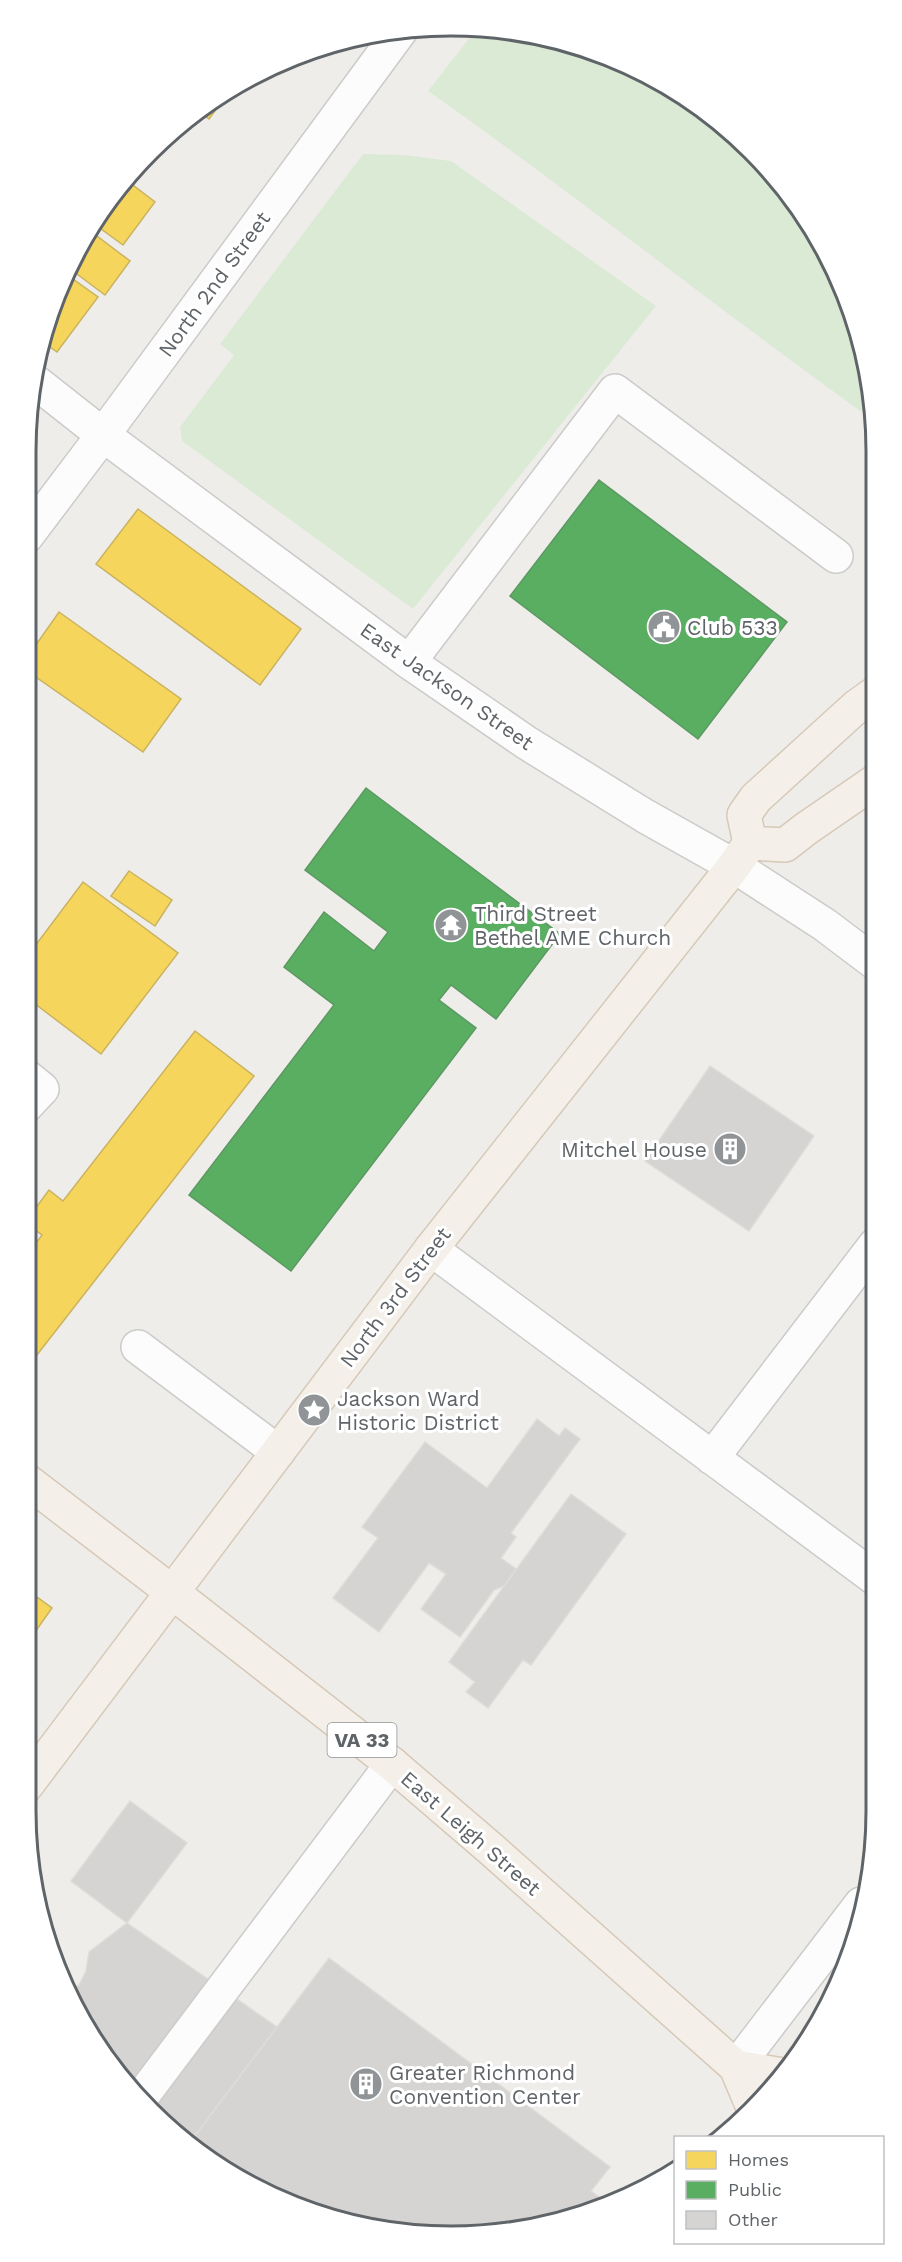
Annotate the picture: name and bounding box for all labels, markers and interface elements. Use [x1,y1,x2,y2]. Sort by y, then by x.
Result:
street label: North 2nd Street [153,206,275,362]
public building icon: Club 533 [646,609,682,645]
place label: Club 533 [687,615,778,640]
street label: East Jackson Street [356,617,539,755]
place label: Third Street Bethel AME Church [474,901,671,950]
temple icon: Third Street Bethel AME Church [433,907,469,943]
building icon: Mitchel House [712,1131,748,1167]
place label: Mitchel House [561,1137,707,1162]
street label: North 3rd Street [334,1222,456,1372]
place label: Jackson Ward Historic District [337,1386,499,1435]
place icon: Jackson Ward Historic District [296,1392,332,1428]
road number: VA 33 [328,1723,397,1757]
street label: East Leigh Street [396,1766,546,1901]
place label: Greater Richmond Convention Center [389,2060,581,2109]
building icon: Greater Richmond Convention Center [348,2066,384,2102]
legend [674,2136,884,2244]
text: Homes [728,2149,789,2170]
text: Public [728,2179,782,2200]
text: Other [728,2209,778,2230]

